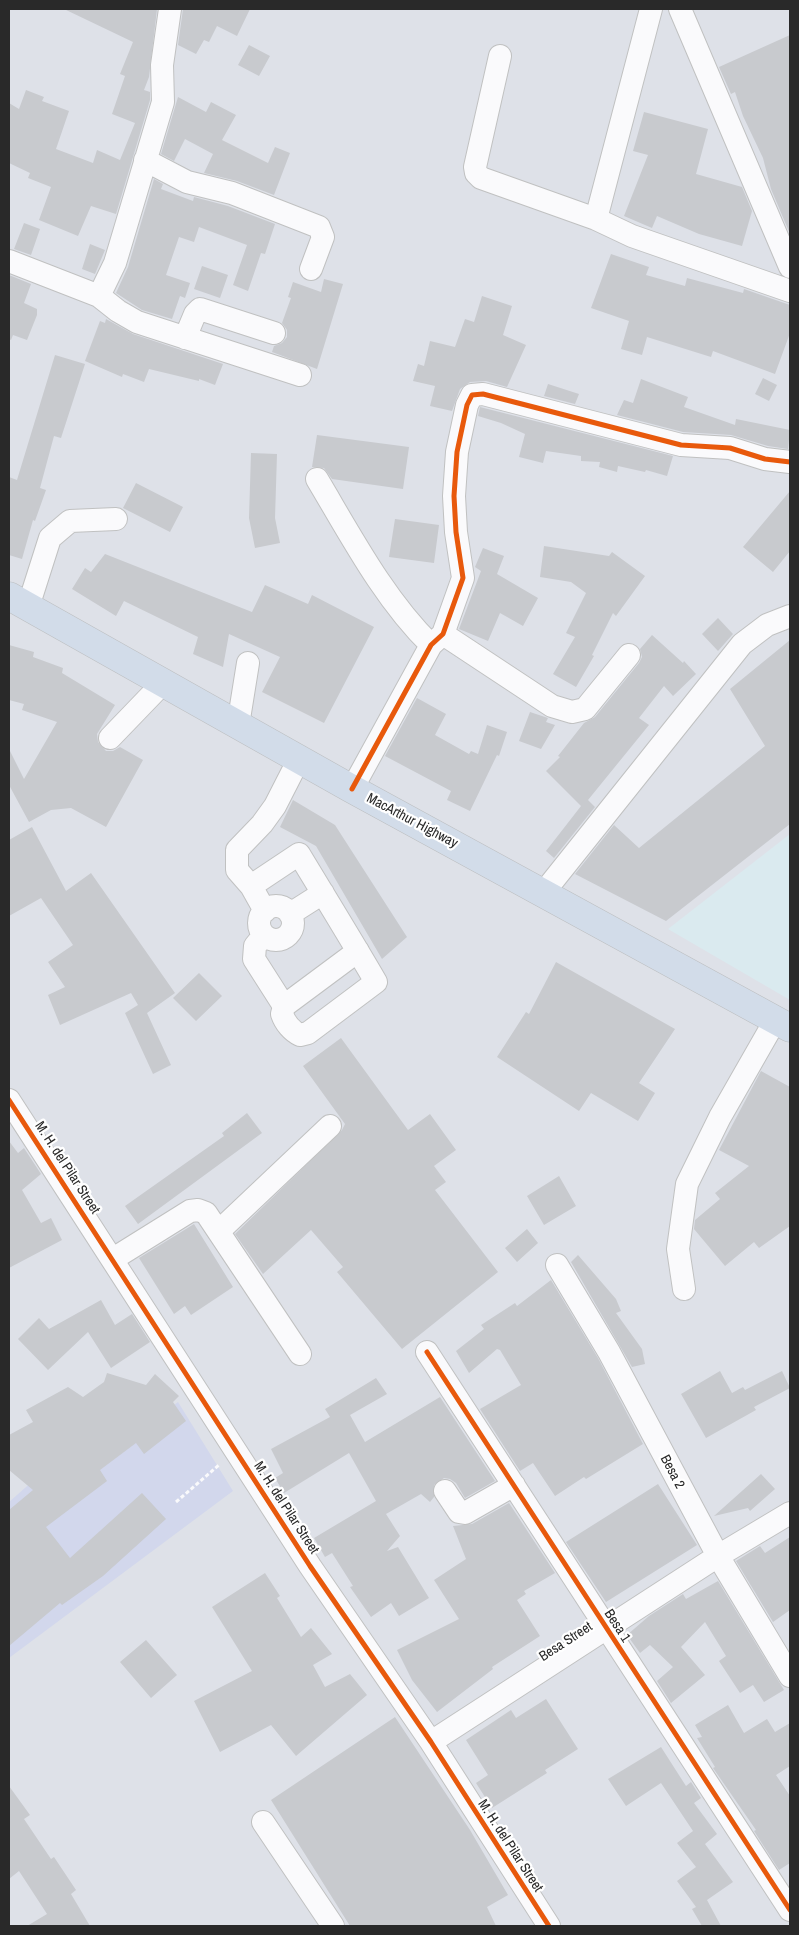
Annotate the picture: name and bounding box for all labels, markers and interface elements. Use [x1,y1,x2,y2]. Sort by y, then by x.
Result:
street label: MacArthur Highway [364,790,460,852]
street label: M. H. del Pilar Street [31,1119,103,1217]
street label: Besa 2 [656,1452,688,1492]
street label: M. H. del Pilar Street [250,1459,322,1557]
street label: Besa 1 [600,1606,634,1646]
street label: Besa Street [536,1619,596,1665]
street label: M. H. del Pilar Street [474,1797,546,1895]

